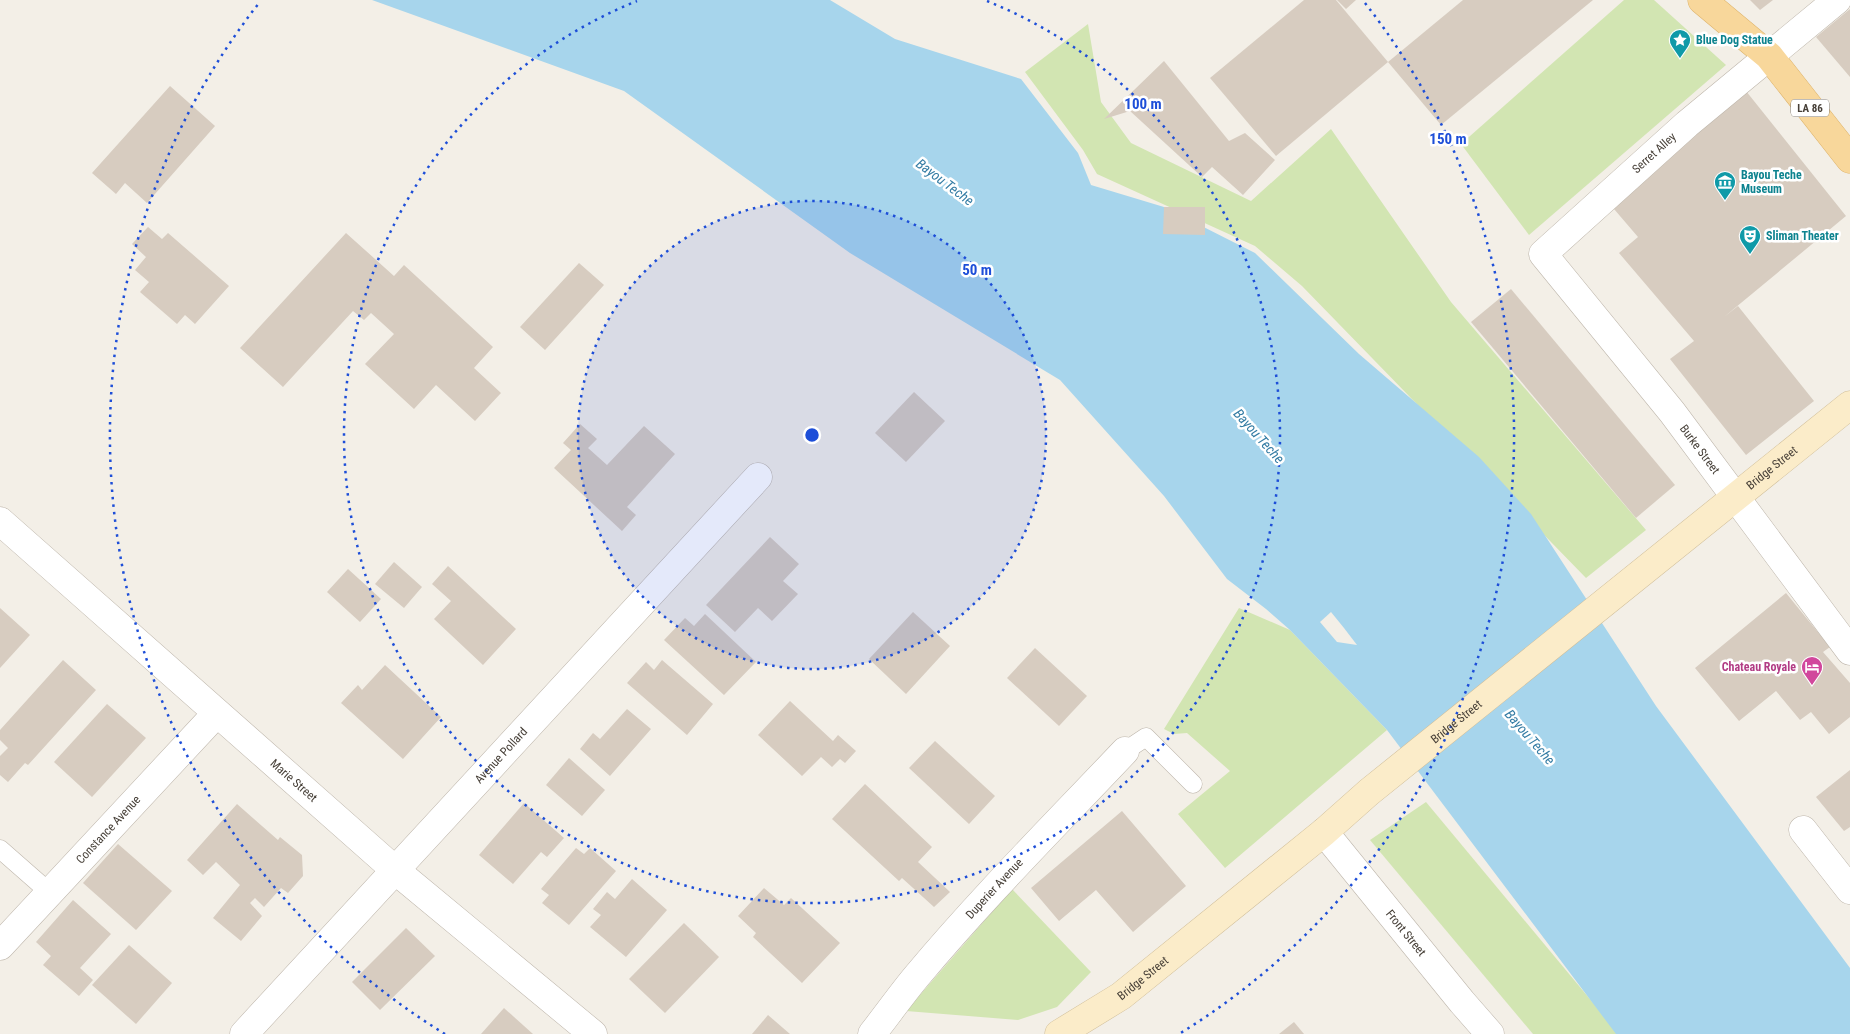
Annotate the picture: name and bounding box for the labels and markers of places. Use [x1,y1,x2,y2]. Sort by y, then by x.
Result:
place icon: Blue Dog Statue [1668,28,1692,59]
place label: Blue Dog Statue [1696,33,1773,47]
place label: Bayou Teche Museum [1741,168,1802,196]
museum icon: Bayou Teche Museum [1713,170,1737,201]
theatre icon: Sliman Theater [1738,224,1762,255]
place label: Sliman Theater [1766,229,1839,243]
centre of rings [803,426,821,444]
hotel icon: Chateau Royale [1800,655,1824,686]
place label: Chateau Royale [1722,660,1796,674]

